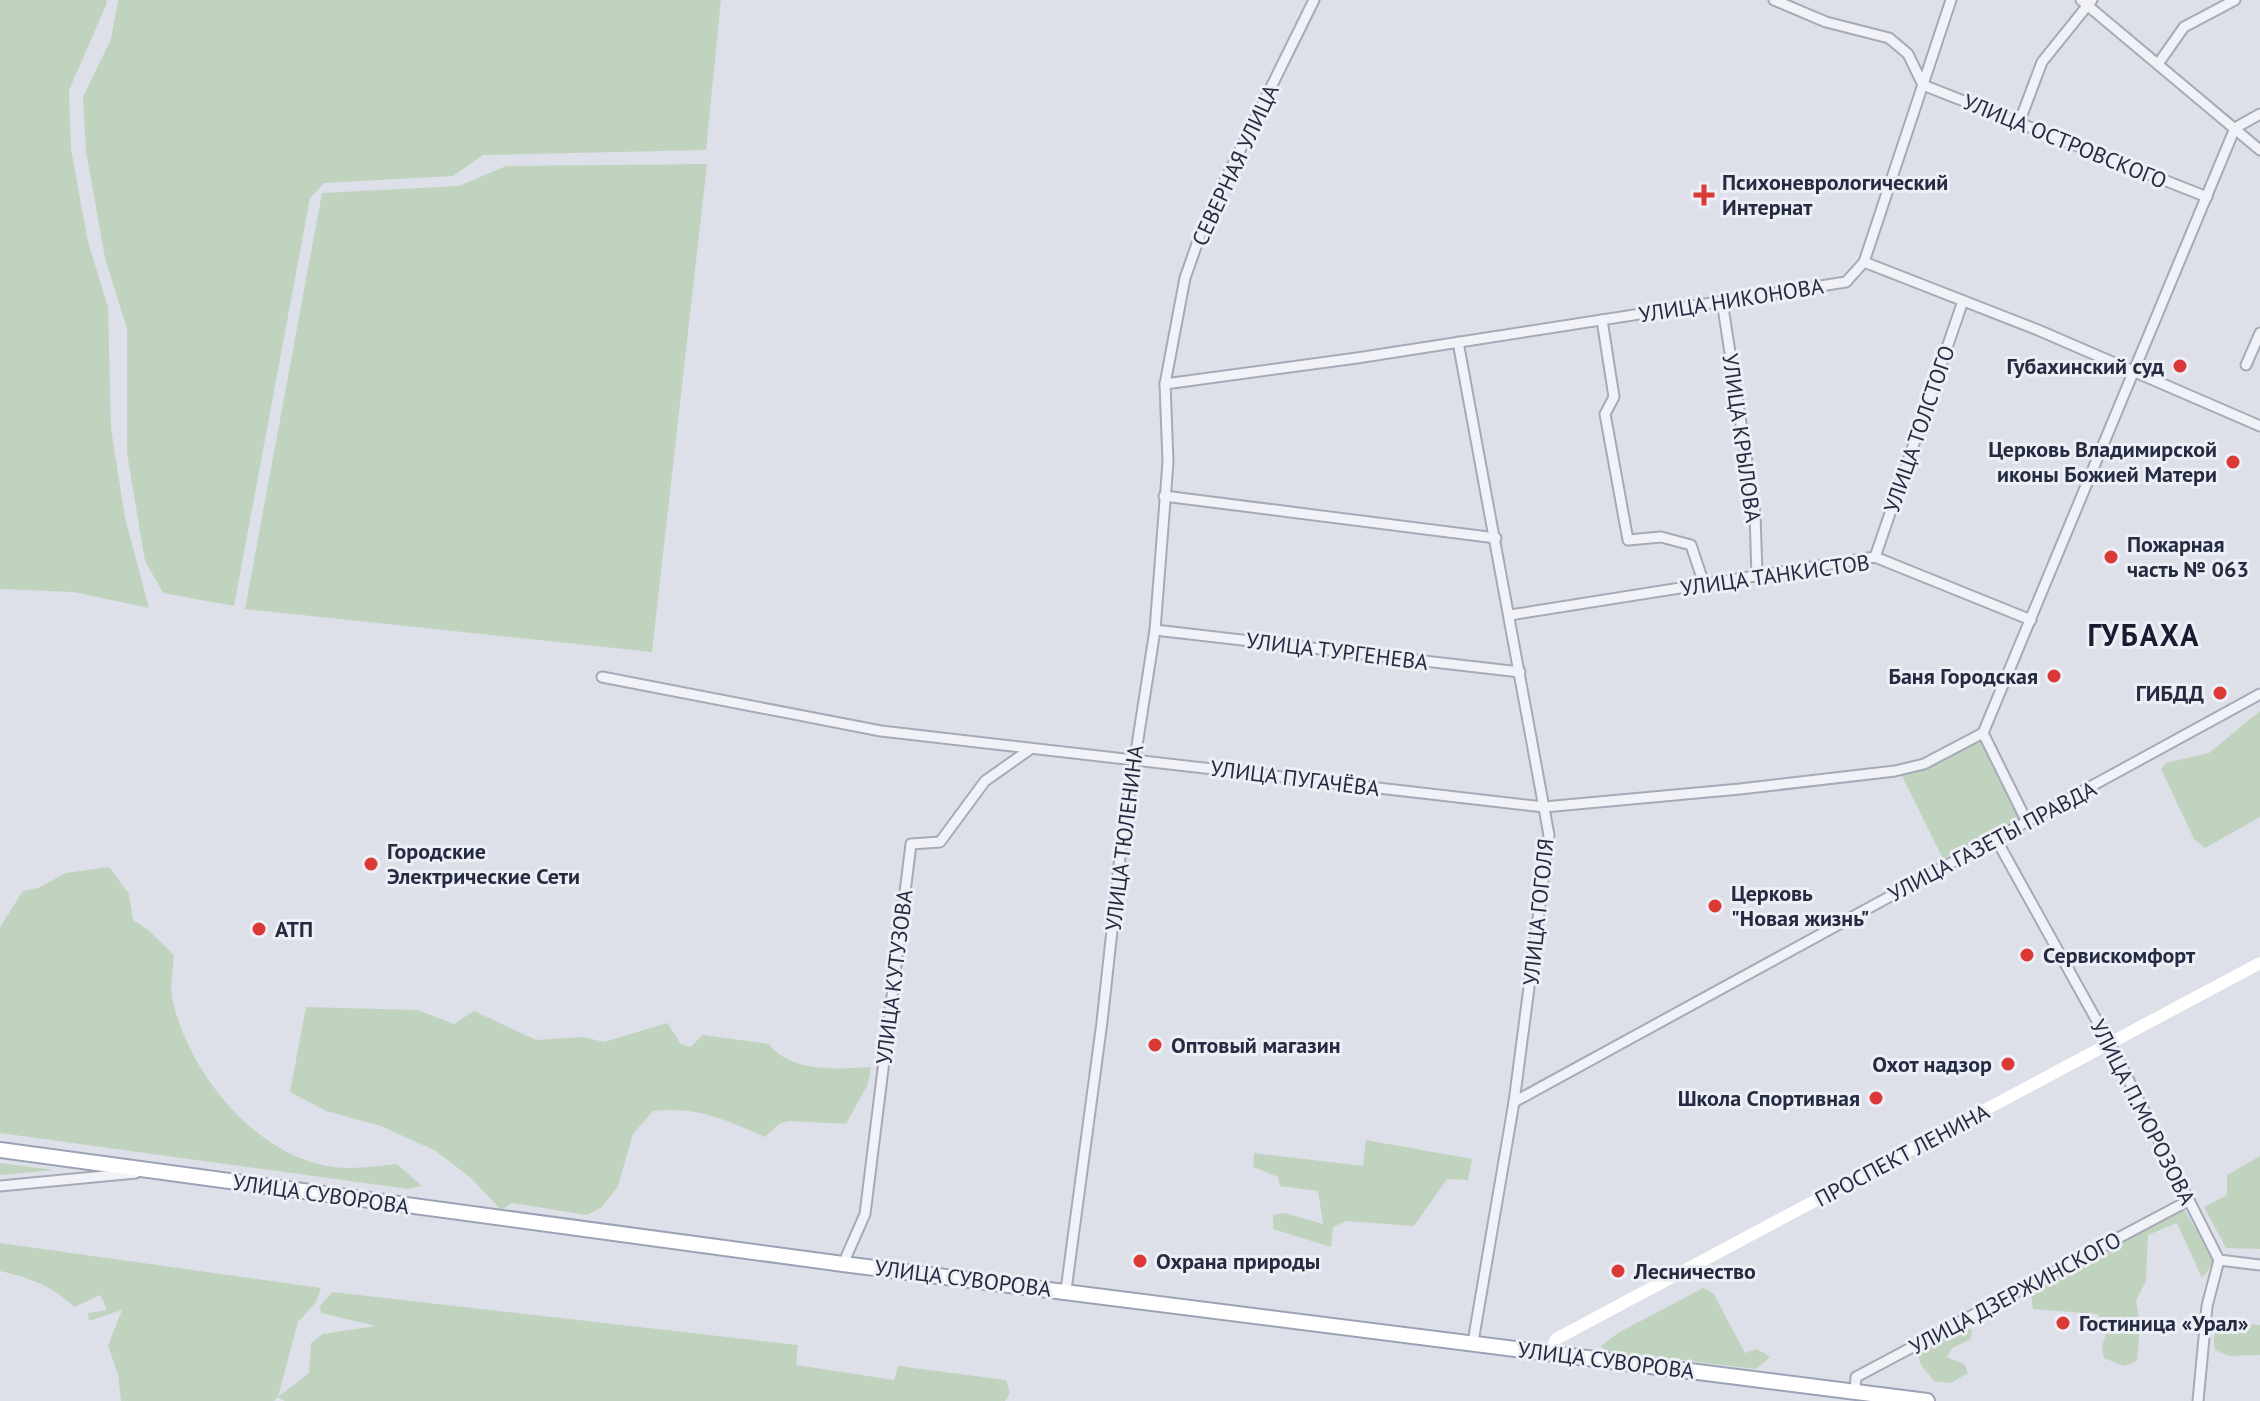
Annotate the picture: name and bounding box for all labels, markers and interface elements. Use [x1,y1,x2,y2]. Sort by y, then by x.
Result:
street label: СЕВЕРНАЯ УЛИЦА [1185,80,1285,250]
street label: УЛИЦА ОСТРОВСКОГО [1959,87,2171,195]
place label: Психоневрологический Интернат [1722,168,1948,221]
marker: Психоневрологический Интернат [1693,184,1715,206]
street label: УЛИЦА НИКОНОВА [1637,272,1825,328]
street label: УЛИЦА ТОЛСТОГО [1877,342,1961,516]
street label: УЛИЦА КРЫЛОВА [1716,352,1768,524]
place label: Губахинский суд [2007,352,2165,380]
marker: Губахинский суд [2171,357,2189,375]
place label: Церковь Владимирской иконы Божией Матери [1988,435,2217,488]
marker: Церковь Владимирской иконы Божией Матери [2224,453,2242,471]
place label: Пожарная часть № 063 [2127,530,2249,583]
street label: УЛИЦА ТАНКИСТОВ [1679,548,1871,602]
marker: Пожарная часть № 063 [2102,548,2120,566]
district label: ГУБАХА [2087,615,2201,654]
street label: УЛИЦА ТУРГЕНЕВА [1244,626,1430,676]
place label: Баня Городская [1888,662,2038,690]
marker: Баня Городская [2045,667,2063,685]
place label: ГИБДД [2136,679,2204,707]
marker: ГИБДД [2211,684,2229,702]
street label: УЛИЦА ТЮЛЕНИНА [1099,743,1149,933]
street label: УЛИЦА ПУГАЧЁВА [1209,754,1381,802]
street label: УЛИЦА ГАЗЕТЫ ПРАВДА [1883,774,2101,908]
place label: Городские Электрические Сети [387,837,580,890]
street label: УЛИЦА ГОГОЛЯ [1516,837,1560,987]
marker: Городские Электрические Сети [362,855,380,873]
place label: Церковь "Новая жизнь" [1731,879,1869,932]
street label: УЛИЦА КУТУЗОВА [869,888,919,1066]
marker: Церковь "Новая жизнь" [1706,897,1724,915]
place label: АТП [275,915,313,943]
marker: АТП [250,920,268,938]
place label: Сервискомфорт [2043,941,2196,969]
marker: Сервискомфорт [2018,946,2036,964]
street label: УЛИЦА П.МОРОЗОВА [2084,1015,2202,1210]
place label: Оптовый магазин [1171,1031,1340,1059]
marker: Оптовый магазин [1146,1036,1164,1054]
place label: Охот надзор [1872,1050,1992,1078]
marker: Охот надзор [1999,1055,2017,1073]
place label: Школа Спортивная [1678,1084,1860,1112]
marker: Школа Спортивная [1867,1089,1885,1107]
street label: ПРОСПЕКТ ЛЕНИНА [1810,1097,1994,1213]
street label: УЛИЦА СУВОРОВА [231,1168,411,1220]
street label: УЛИЦА ДЗЕРЖИНСКОГО [1904,1225,2126,1361]
place label: Охрана природы [1156,1247,1320,1275]
marker: Охрана природы [1131,1252,1149,1270]
street label: УЛИЦА СУВОРОВА [873,1253,1053,1303]
place label: Лесничество [1633,1257,1756,1285]
marker: Лесничество [1609,1262,1627,1280]
place label: Гостиница «Урал» [2079,1309,2249,1337]
marker: Гостиница «Урал» [2054,1314,2072,1332]
street label: УЛИЦА СУВОРОВА [1516,1335,1696,1385]

